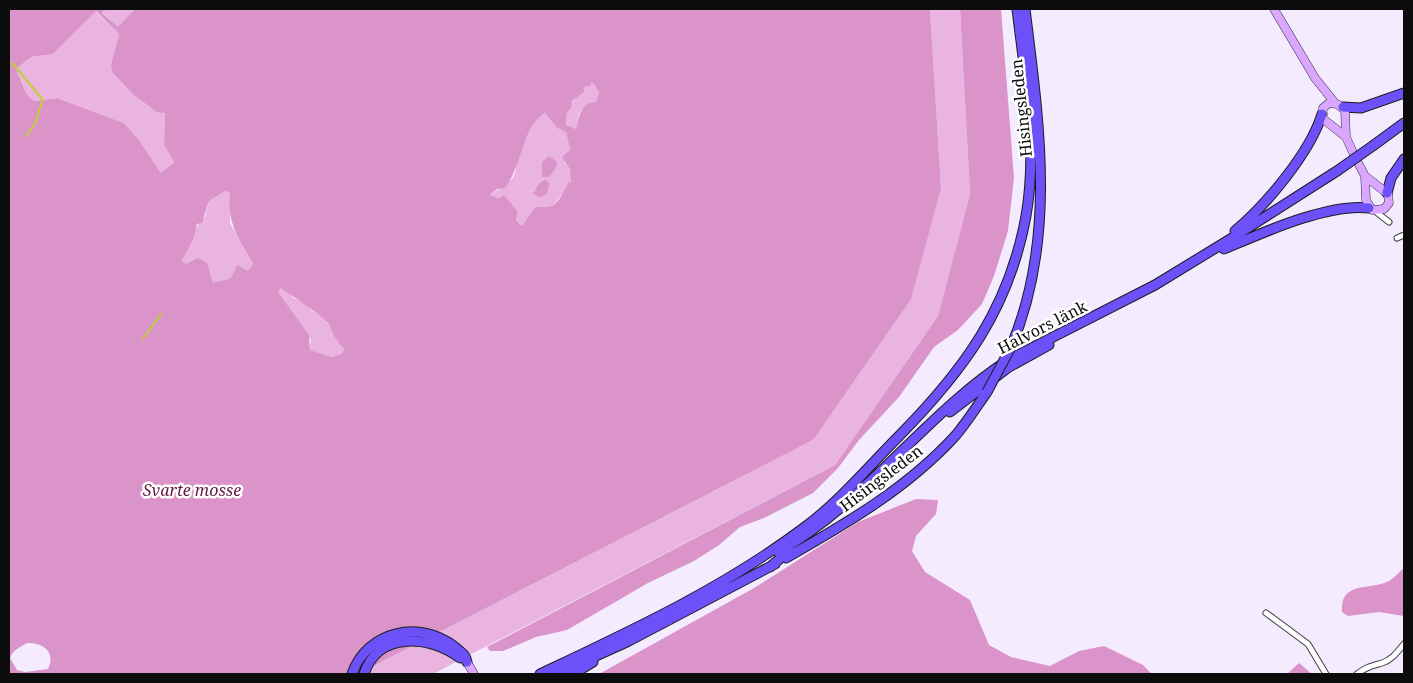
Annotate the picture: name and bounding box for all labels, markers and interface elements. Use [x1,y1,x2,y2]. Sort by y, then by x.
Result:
street label: Hisingsleden [1005,58,1037,158]
street label: Halvors länk [993,295,1091,359]
street label: Hisingsleden [835,440,927,516]
park label: Svarte mosse [143,479,241,501]

